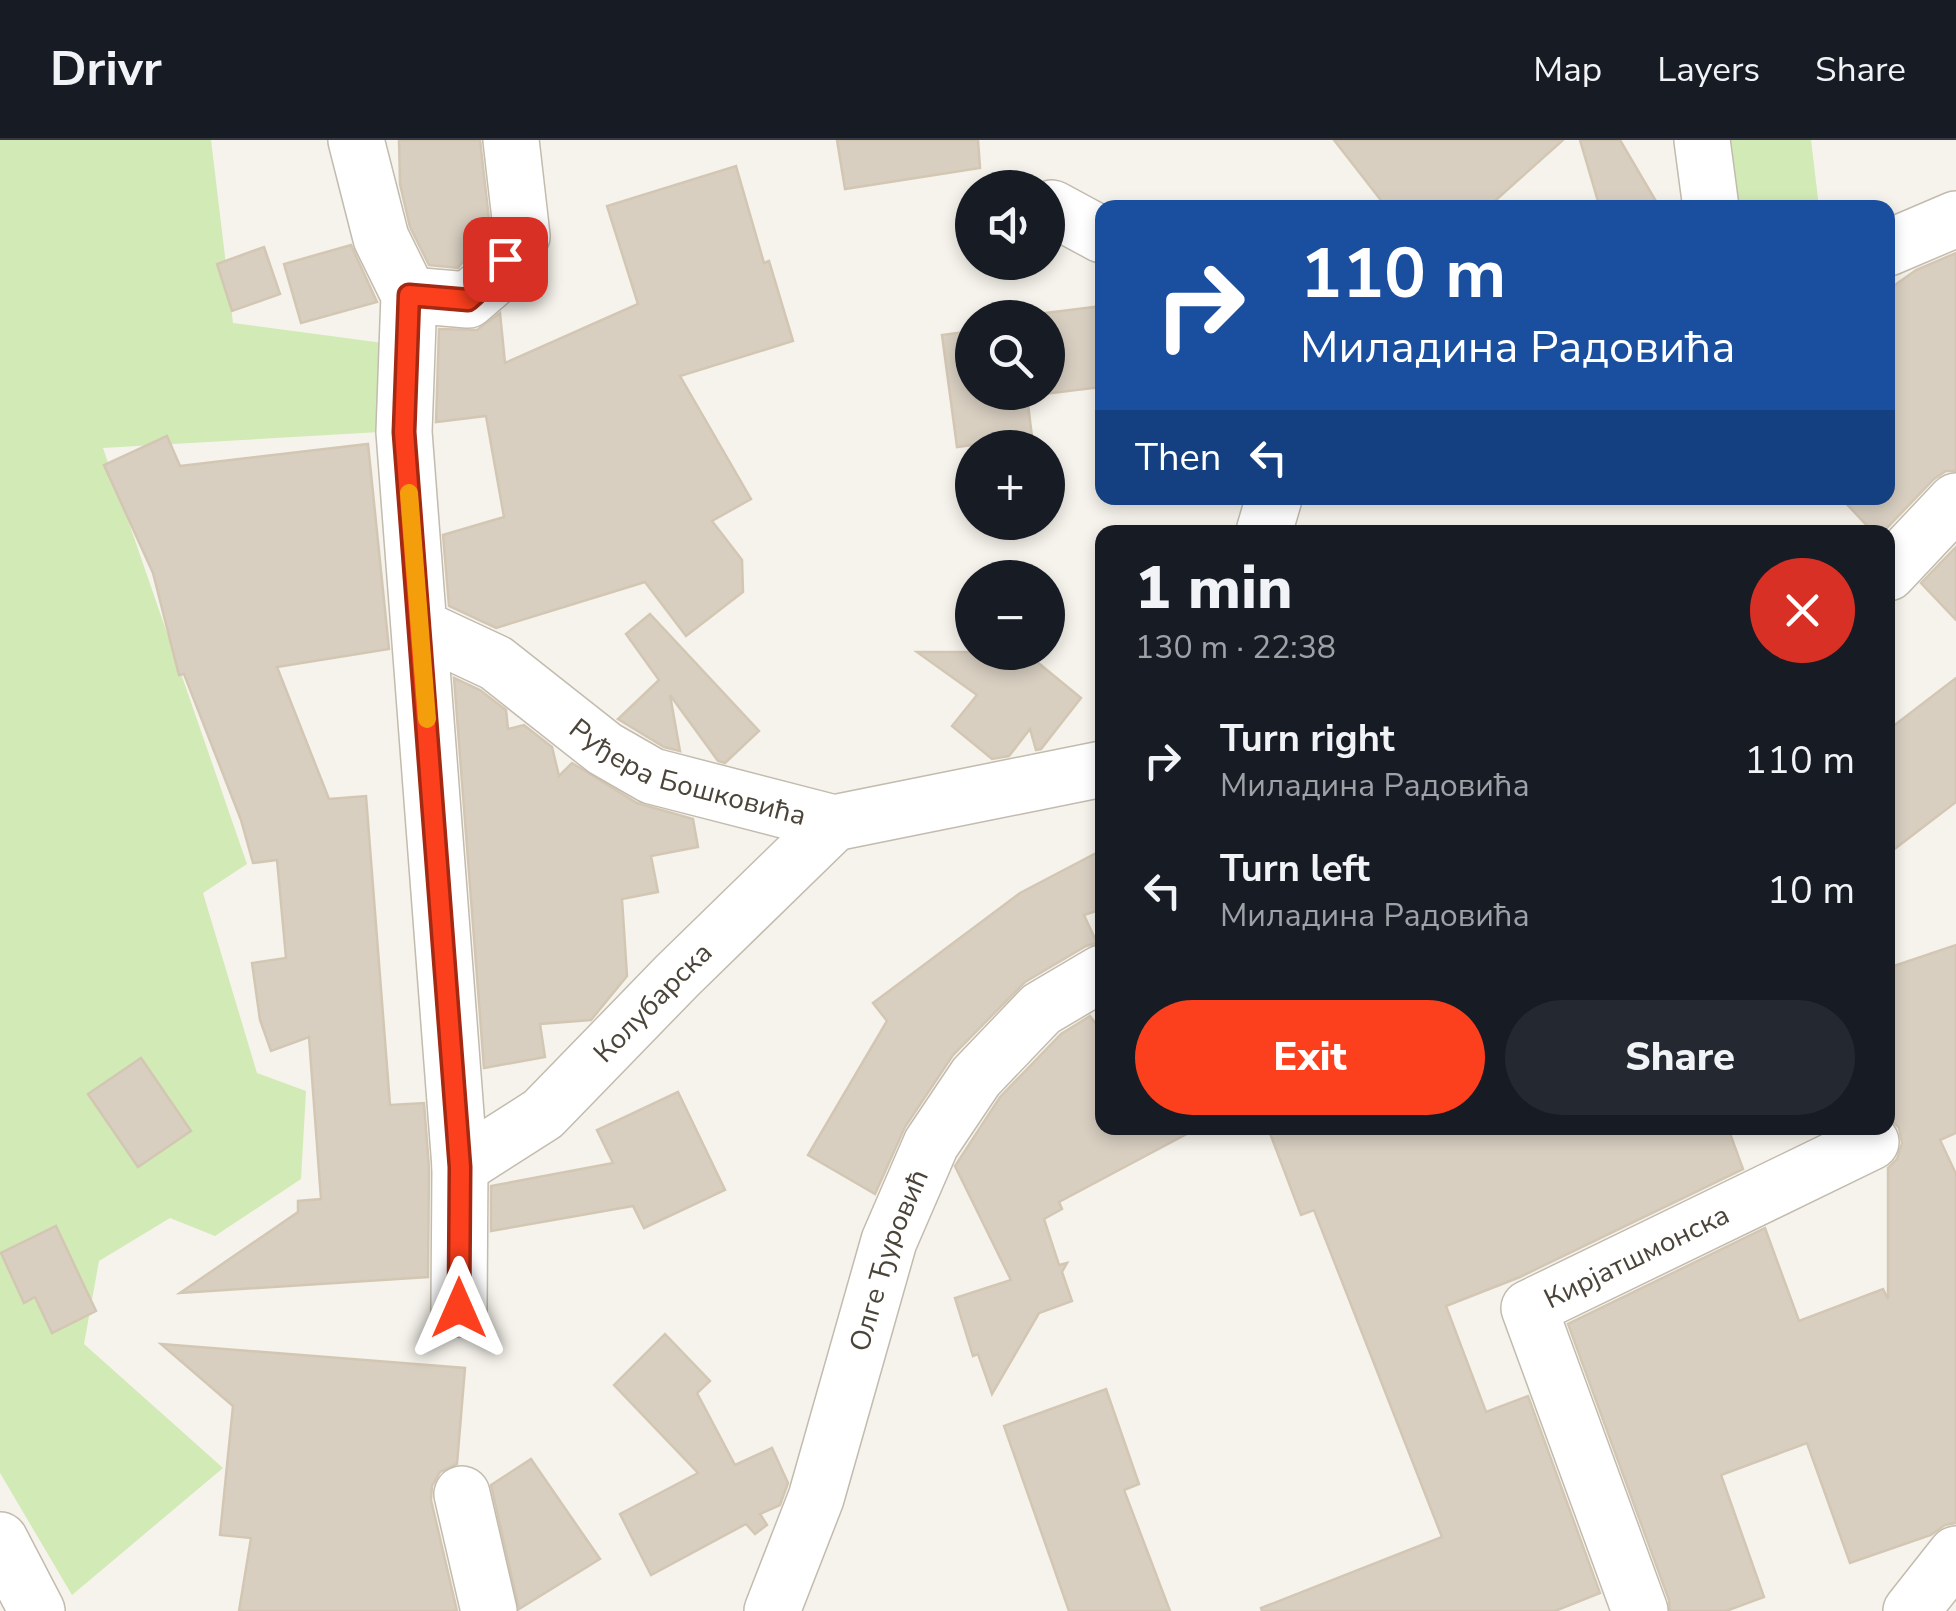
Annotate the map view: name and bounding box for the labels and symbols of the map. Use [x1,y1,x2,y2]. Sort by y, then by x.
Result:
pin [463,217,548,302]
street label: Руђера Бошковића [561,710,810,835]
street label: Колубарска [585,934,721,1071]
street label: Олге Ђуровић [841,1163,938,1356]
street label: Кирјатшмонска [1538,1196,1736,1318]
position arrow [407,1256,511,1360]

